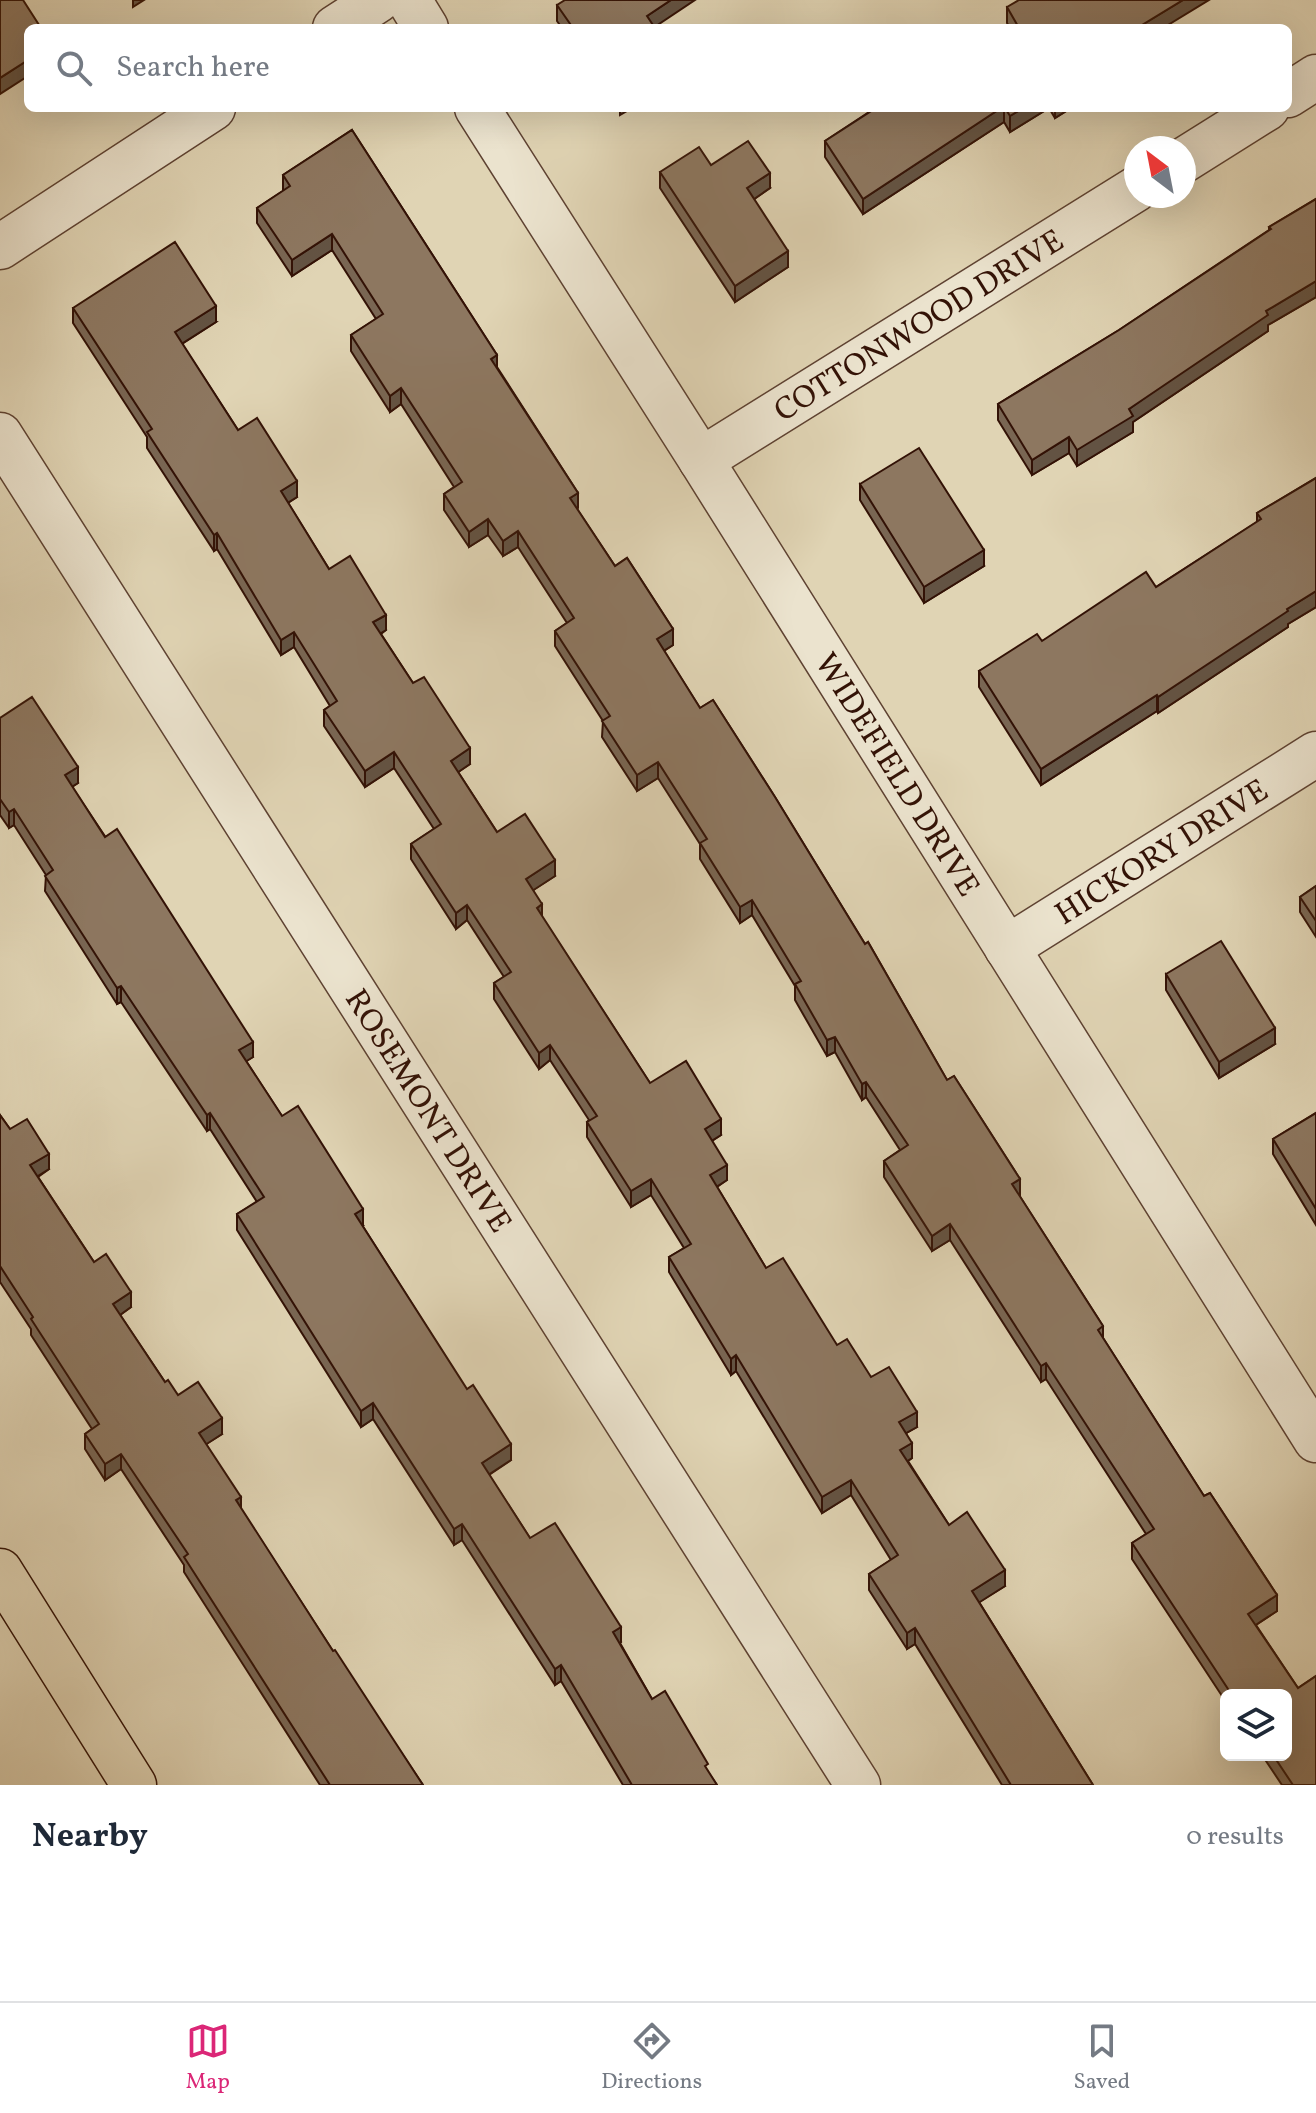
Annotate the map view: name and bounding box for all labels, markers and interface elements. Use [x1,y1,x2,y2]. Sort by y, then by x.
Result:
search box [24,24,1292,112]
icon: search [52,46,96,90]
text: Search here [116,47,270,89]
north arrow [1124,136,1196,208]
street label: COTTONWOOD DRIVE [767,220,1073,434]
street label: WIDEFIELD DRIVE [802,645,989,906]
street label: HICKORY DRIVE [1048,770,1278,937]
street label: ROSEMONT DRIVE [333,981,521,1242]
map controls [1220,1689,1292,1761]
button: layers [1220,1689,1292,1761]
text: Nearby [32,1814,148,1861]
text: 0 results [1186,1819,1284,1855]
tab: Map [186,2019,230,2098]
tab: Directions [601,2019,702,2098]
tab: Saved [1074,2019,1130,2098]

